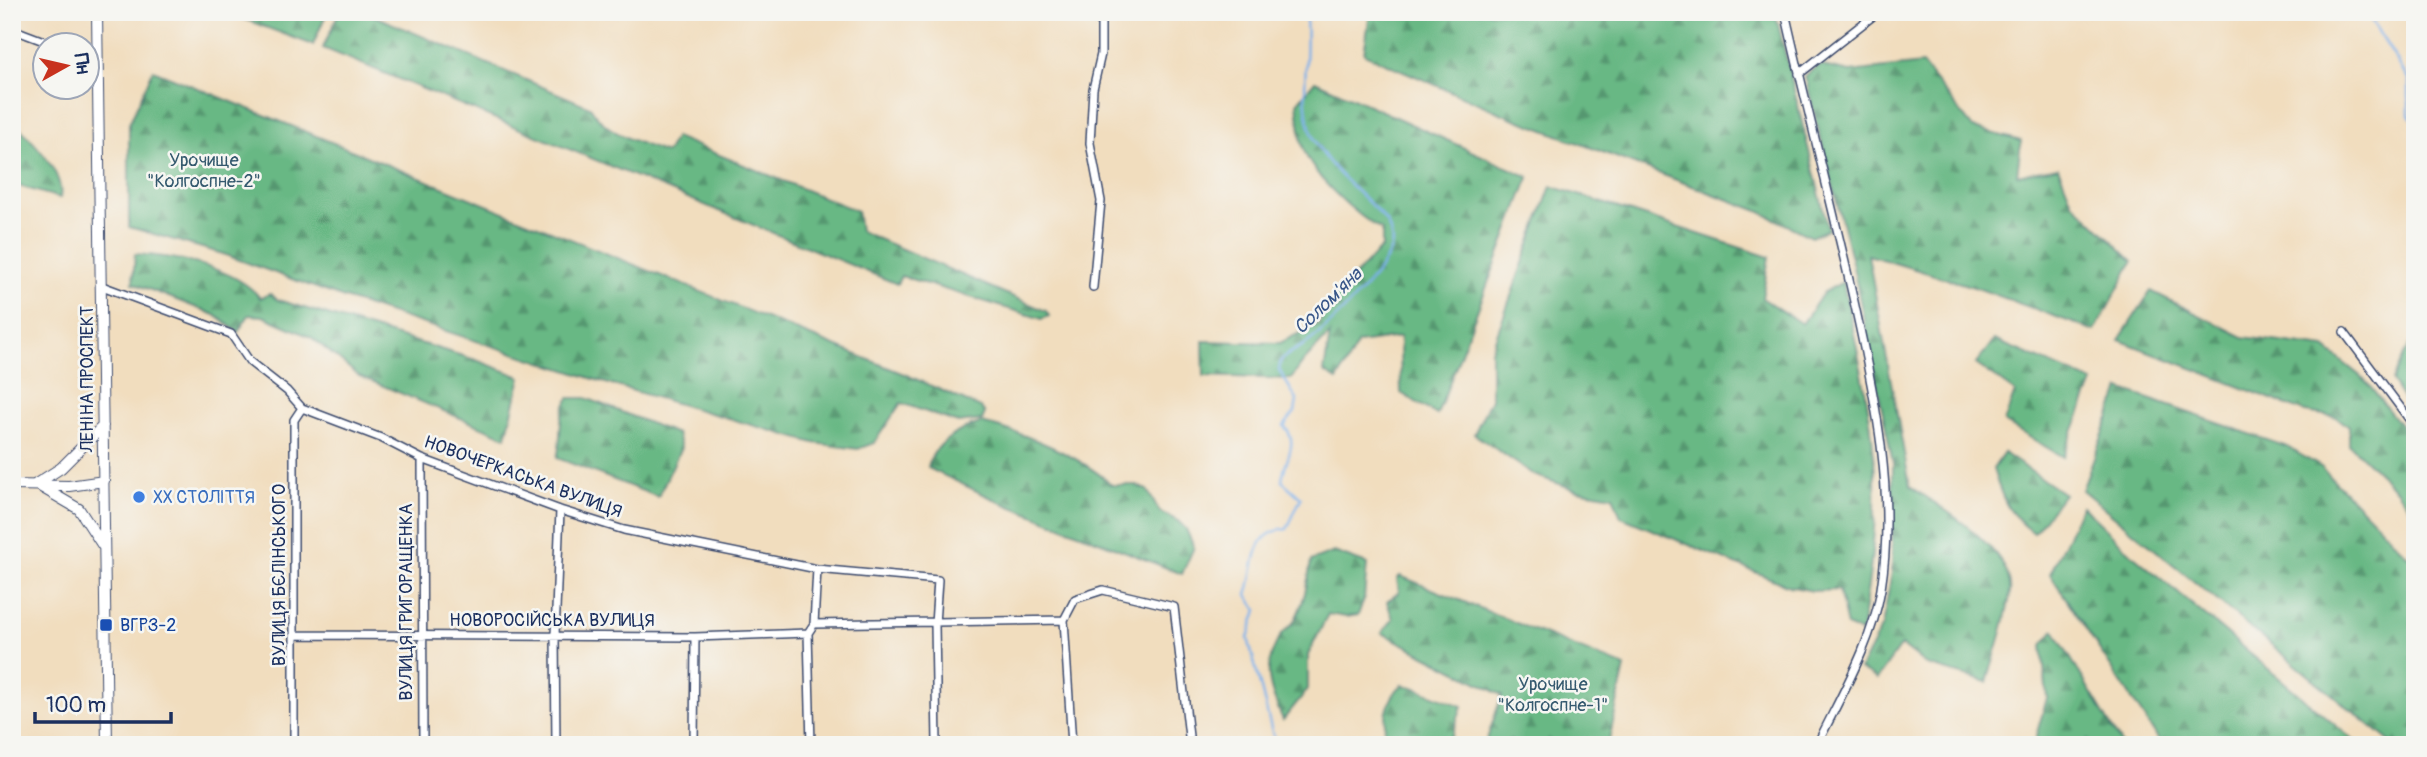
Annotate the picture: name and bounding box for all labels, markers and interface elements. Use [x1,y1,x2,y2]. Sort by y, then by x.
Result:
north arrow [32,32,102,102]
text: Пн [69,52,95,76]
park label: Урочище "Колгоспне-2" [147,149,261,193]
water label: Солом'яна [1289,262,1368,339]
street label: ЛЕНІНА ПРОСПЕКТ [76,306,99,453]
street label: НОВОЧЕРКАСЬКА ВУЛИЦЯ [421,430,625,524]
street label: ВУЛИЦЯ БЄЛІНСЬКОГО [268,484,291,666]
place label: ХХ СТОЛІТТЯ [153,486,255,509]
marker: ХХ СТОЛІТТЯ [131,489,147,505]
street label: ВУЛИЦЯ ГРИГОРАЩЕНКА [395,503,418,701]
street label: НОВОРОСІЙСЬКА ВУЛИЦЯ [449,609,655,632]
place label: ВГРЗ-2 [120,614,176,637]
marker: ВГРЗ-2 [98,617,114,633]
park label: Урочище "Колгоспне-1" [1498,673,1608,717]
scale bar [35,680,172,724]
text: 100 m [46,692,106,719]

